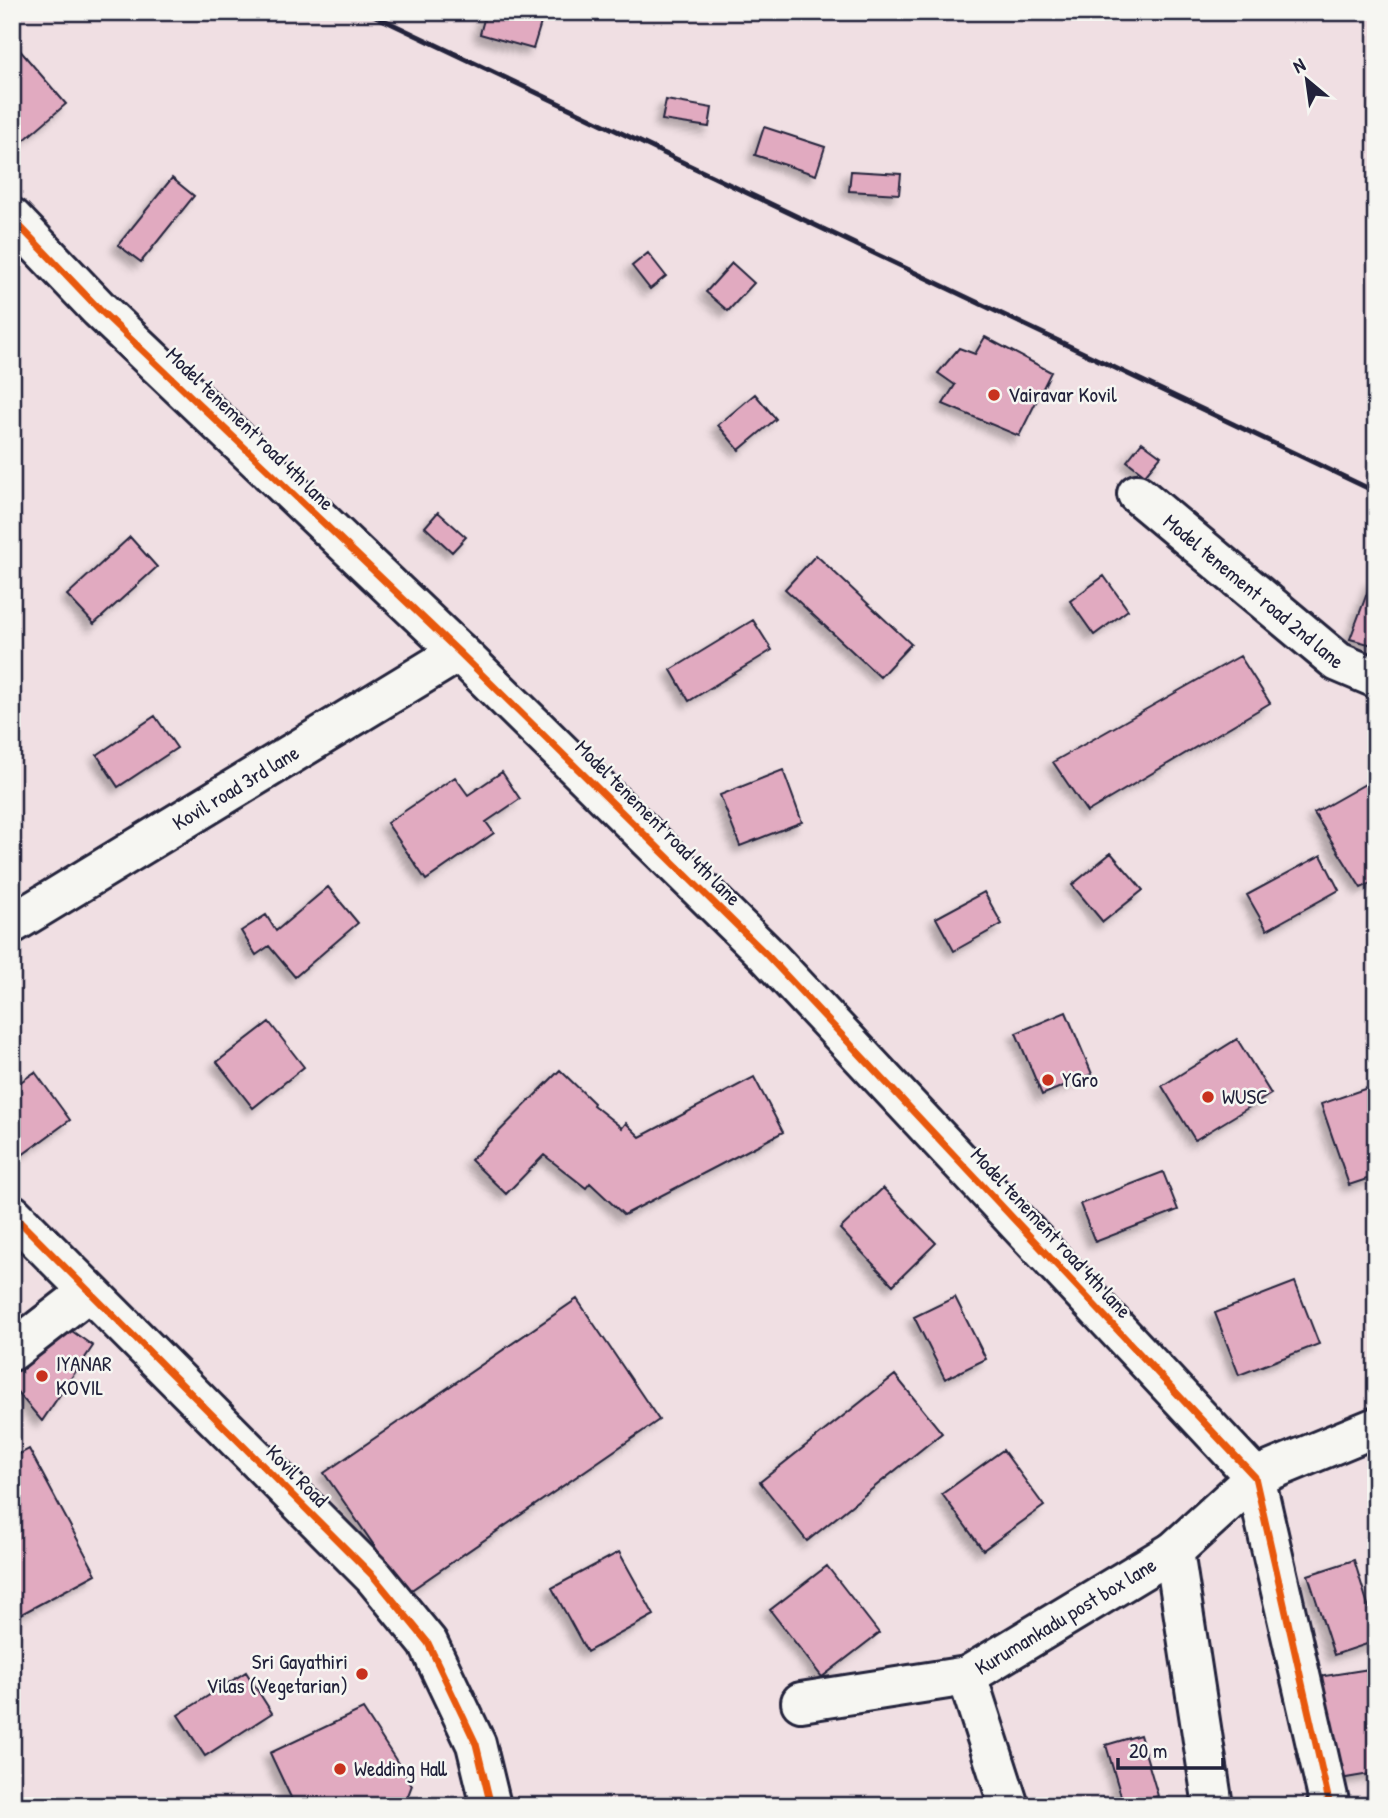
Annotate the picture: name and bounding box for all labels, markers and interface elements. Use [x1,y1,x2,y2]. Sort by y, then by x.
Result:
north arrow [1272,46,1342,116]
text: N [1288,51,1309,79]
street label: Model tenement road 4th lane [160,340,341,517]
place label: Vairavar Kovil [1008,380,1117,409]
marker: Vairavar Kovil [986,387,1002,403]
street label: Model tenement road 2nd lane [1157,507,1351,675]
street label: Model tenement road 4th lane [569,733,748,912]
street label: Kovil road 3rd lane [167,738,304,837]
place label: YGro [1062,1065,1098,1094]
marker: YGro [1040,1072,1056,1088]
place label: WUSC [1222,1082,1268,1111]
marker: WUSC [1200,1089,1216,1105]
street label: Model tenement road 4th lane [964,1141,1138,1324]
place label: IYANAR KOVIL [56,1349,111,1402]
marker: IYANAR KOVIL [34,1368,50,1384]
street label: Kovil Road [260,1438,335,1513]
street label: Kurumankadu post box lane [969,1550,1162,1682]
place label: Sri Gayathiri Vilas (Vegetarian) [206,1647,348,1700]
marker: Sri Gayathiri Vilas (Vegetarian) [354,1666,370,1682]
scale bar [1118,1727,1224,1771]
text: 20 m [1129,1736,1167,1765]
place label: Wedding Hall [354,1754,448,1783]
marker: Wedding Hall [332,1761,348,1777]

